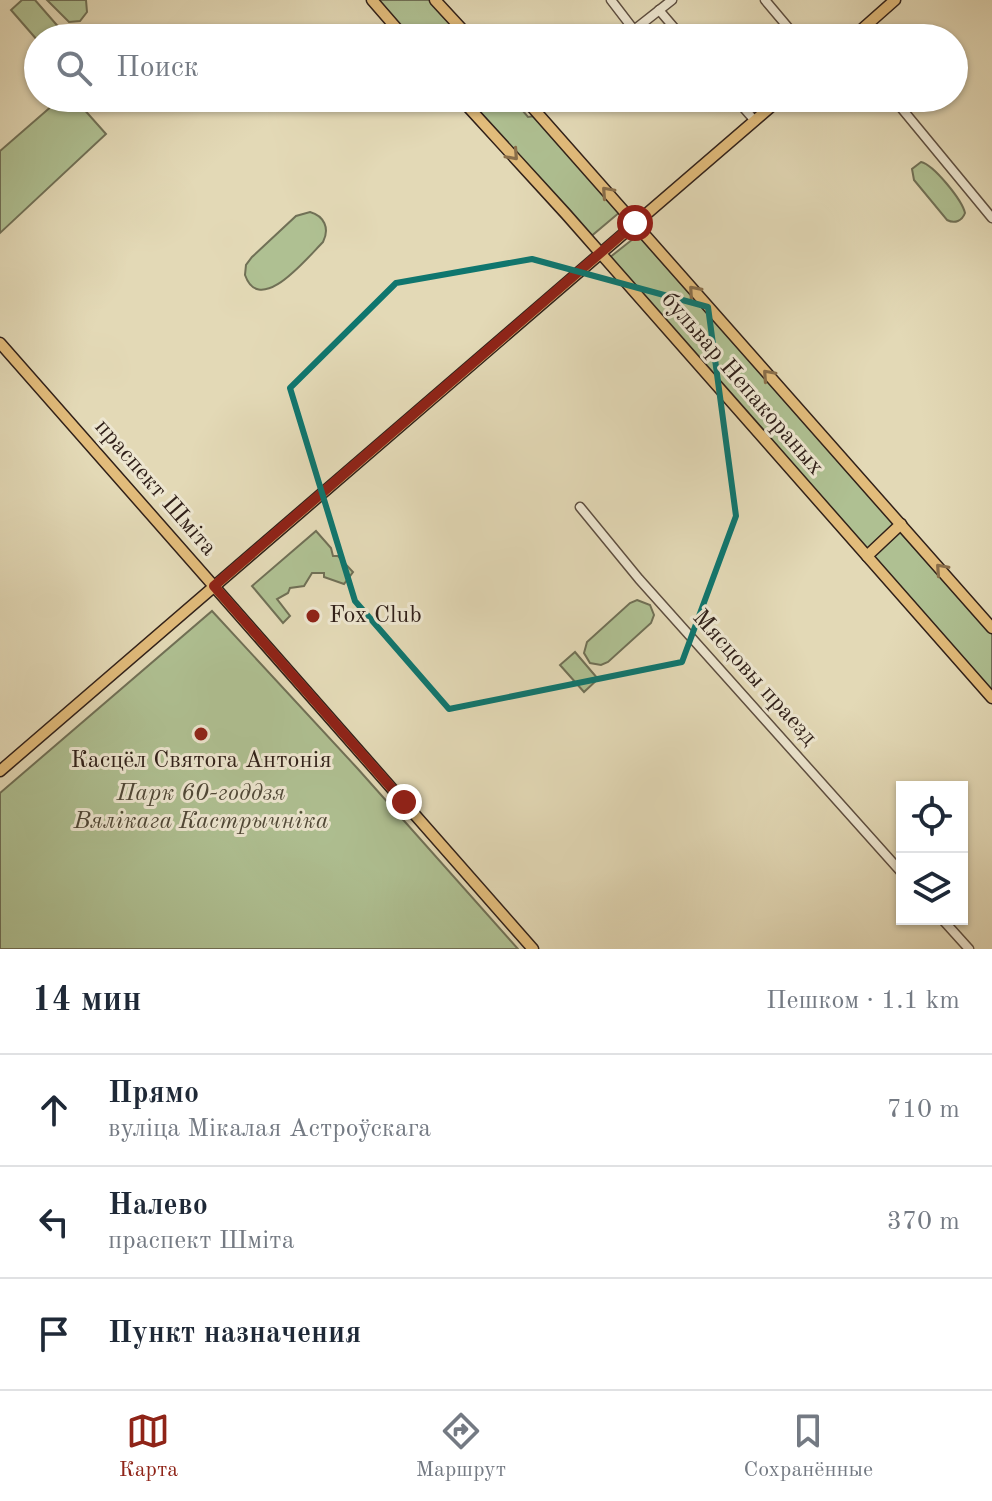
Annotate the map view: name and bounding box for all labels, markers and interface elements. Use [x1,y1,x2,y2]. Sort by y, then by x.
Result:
search box [24,24,968,112]
icon: search [52,46,96,90]
text: Поиск [116,53,199,83]
one-way arrow [504,146,518,160]
one-way arrow [602,187,616,202]
route start [617,205,653,241]
one-way arrow [689,286,703,301]
street label: бульвар Непакораных [656,288,828,480]
one-way arrow [763,370,777,385]
street label: праспект Шміта [89,415,221,561]
one-way arrow [936,564,950,579]
place label: Fox Club [329,604,422,628]
street label: Мясцовы праезд [687,606,821,750]
marker: Fox Club [304,607,322,625]
marker: Касцёл Святога Антонія [192,725,210,743]
place label: Касцёл Святога Антонія [70,749,332,773]
map controls [896,781,968,925]
button: locate [896,781,968,853]
park label: Парк 60-годдзя Вялікага Кастрычніка [72,782,329,834]
route end [386,784,422,820]
button: layers [896,853,968,925]
text: 14 мин [32,984,141,1018]
text: Пешком · 1.1 km [766,988,960,1014]
text: Прямо [108,1079,199,1109]
icon: ahead [32,1088,76,1132]
text: 710 m [887,1097,960,1123]
text: вуліца Мікалая Астроўскага [108,1116,431,1142]
text: Налево [108,1191,208,1221]
icon: left [32,1200,76,1244]
text: 370 m [887,1209,960,1235]
text: праспект Шміта [108,1228,294,1254]
icon: arrive [32,1312,76,1356]
text: Пункт назначения [108,1319,361,1349]
tab: Карта [119,1409,178,1484]
tab: Маршрут [416,1409,506,1484]
tab: Сохранённые [743,1409,873,1484]

